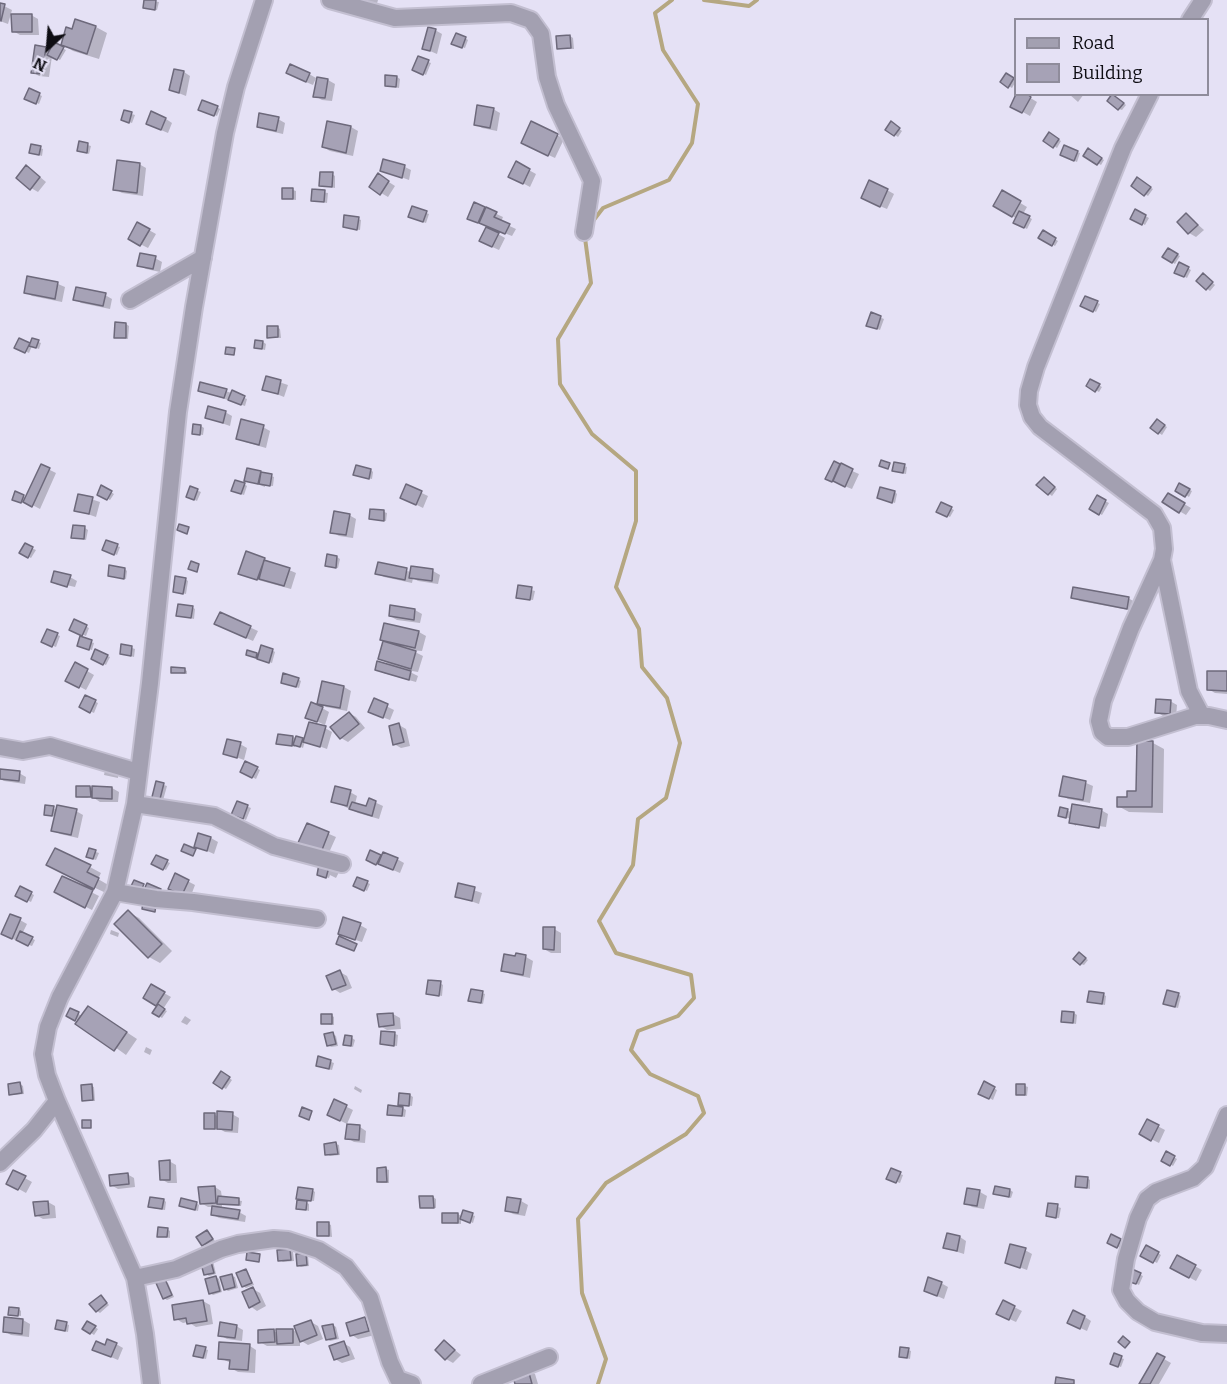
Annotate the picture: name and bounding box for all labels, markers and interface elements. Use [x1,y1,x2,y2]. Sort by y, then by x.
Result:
north arrow [18,18,78,78]
legend [1014,18,1209,96]
text: Road [1072,32,1114,54]
text: N [30,53,50,76]
text: Building [1072,62,1143,84]

